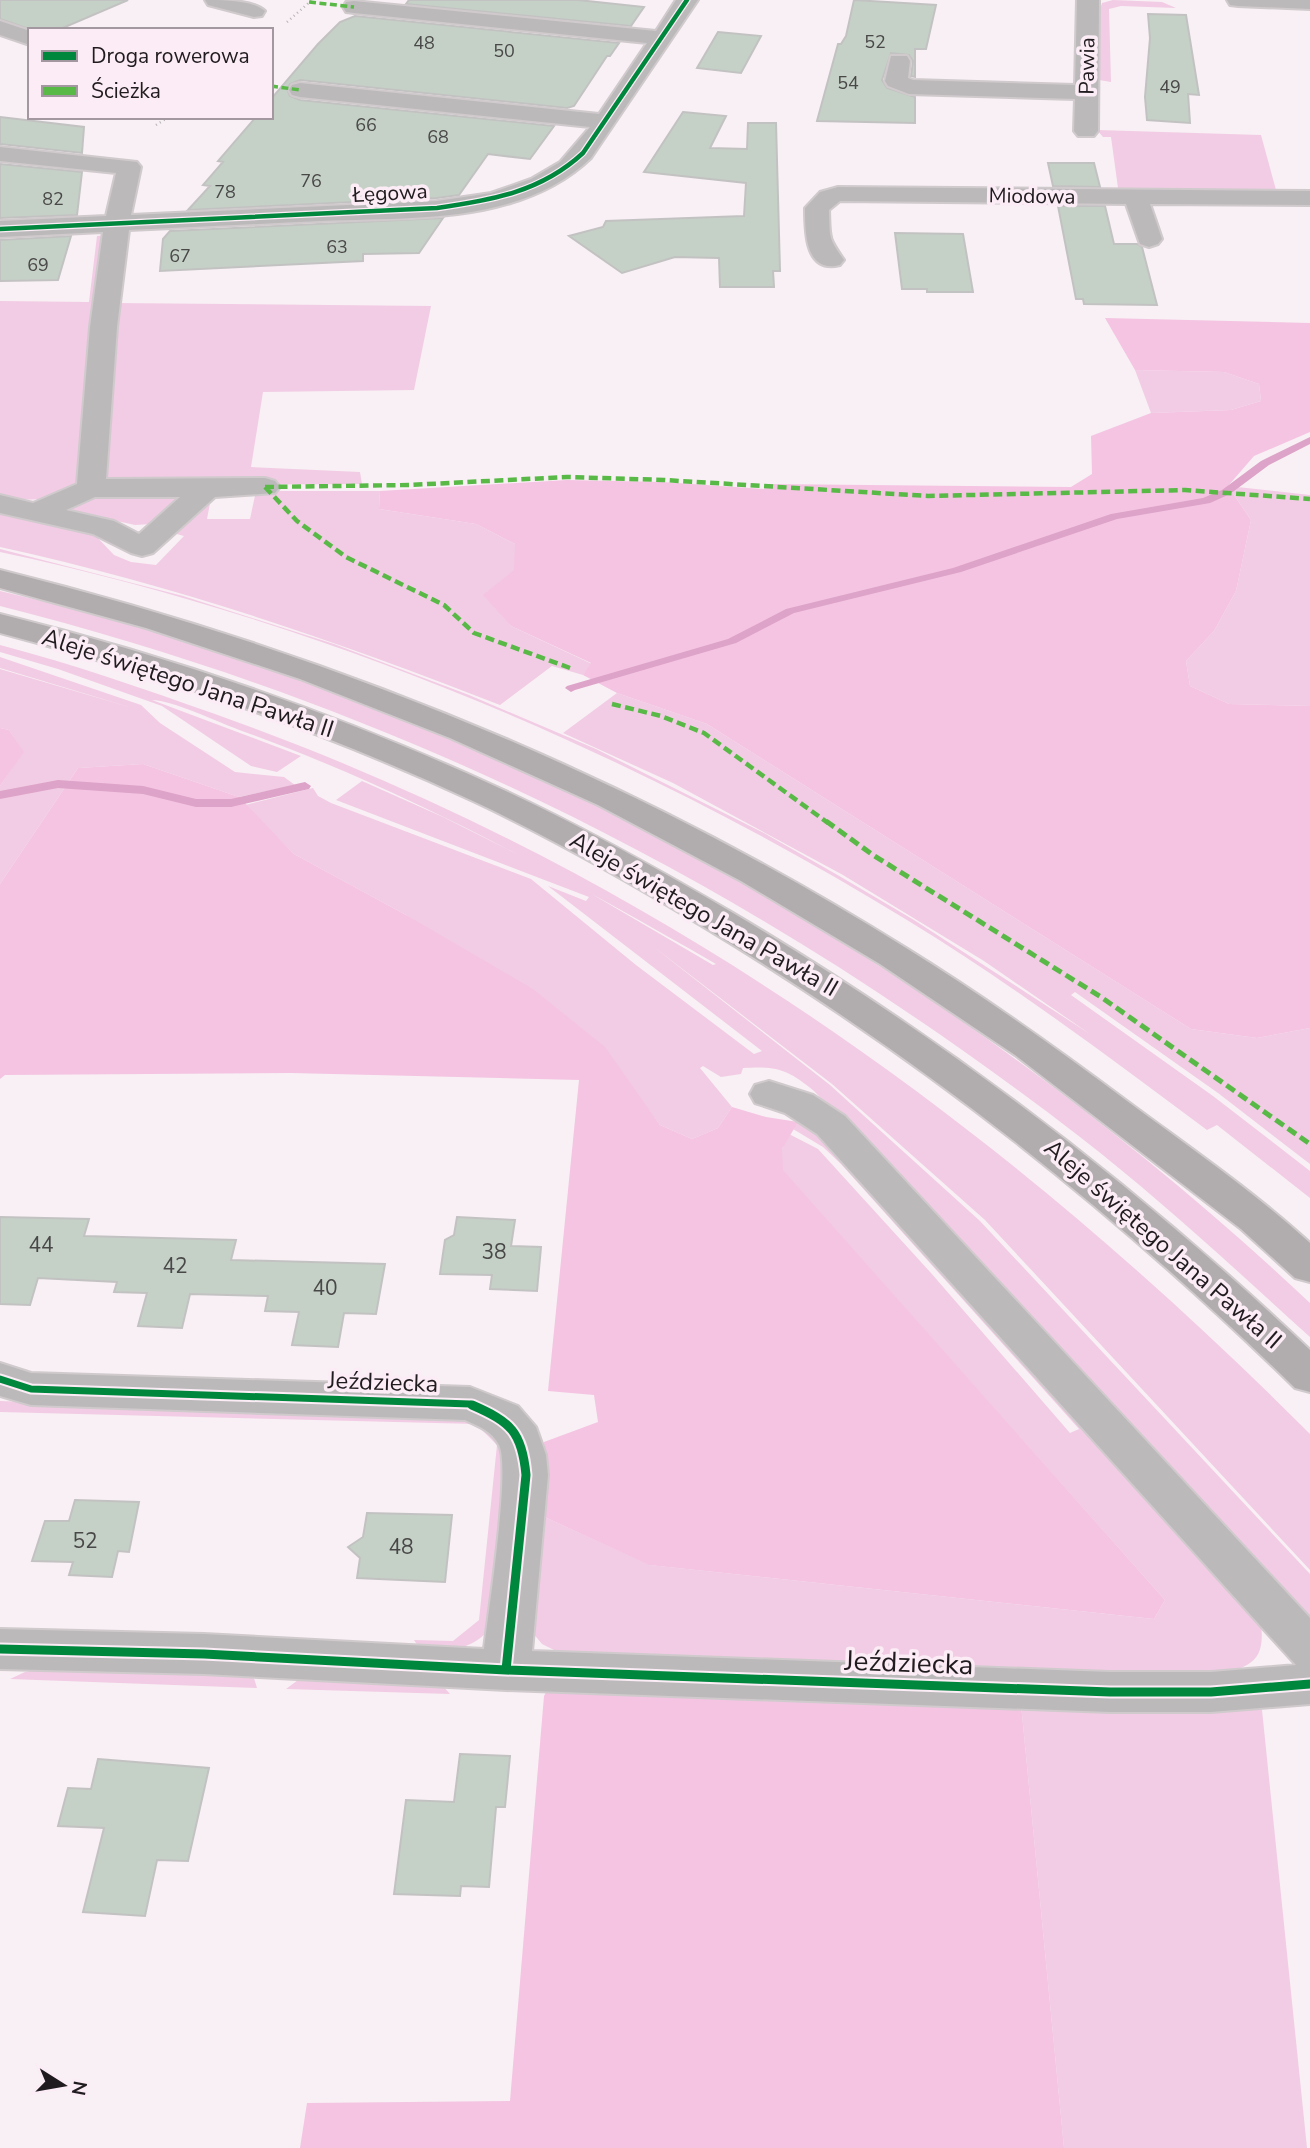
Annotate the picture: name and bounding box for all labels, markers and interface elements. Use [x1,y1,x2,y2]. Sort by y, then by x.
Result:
legend [28,28,273,119]
house number: 52 [864,30,886,54]
house number: 48 [413,31,435,55]
street label: Pawia [1073,37,1101,95]
house number: 50 [493,39,515,63]
text: Droga rowerowa [91,42,250,70]
house number: 54 [837,71,859,95]
house number: 49 [1159,75,1181,99]
text: Ścieżka [91,77,161,105]
house number: 66 [355,113,377,137]
house number: 68 [427,125,449,149]
house number: 76 [300,169,322,193]
street label: Łęgowa [351,177,428,209]
house number: 78 [214,180,236,204]
street label: Miodowa [988,181,1076,211]
house number: 82 [42,187,64,211]
house number: 63 [326,235,348,259]
house number: 67 [169,244,191,268]
house number: 69 [27,253,49,277]
street label: Aleje świętego Jana Pawła II [38,621,338,745]
street label: Aleje świętego Jana Pawła II [564,824,844,1004]
street label: Aleje świętego Jana Pawła II [1037,1132,1289,1356]
house number: 44 [28,1231,54,1259]
house number: 38 [481,1238,507,1266]
house number: 42 [162,1252,188,1280]
house number: 40 [312,1274,338,1302]
street label: Jeździecka [326,1364,439,1400]
house number: 52 [72,1527,98,1555]
house number: 48 [388,1533,414,1561]
street label: Jeździecka [843,1642,974,1684]
north arrow [28,2050,98,2120]
text: N [65,2079,93,2098]

